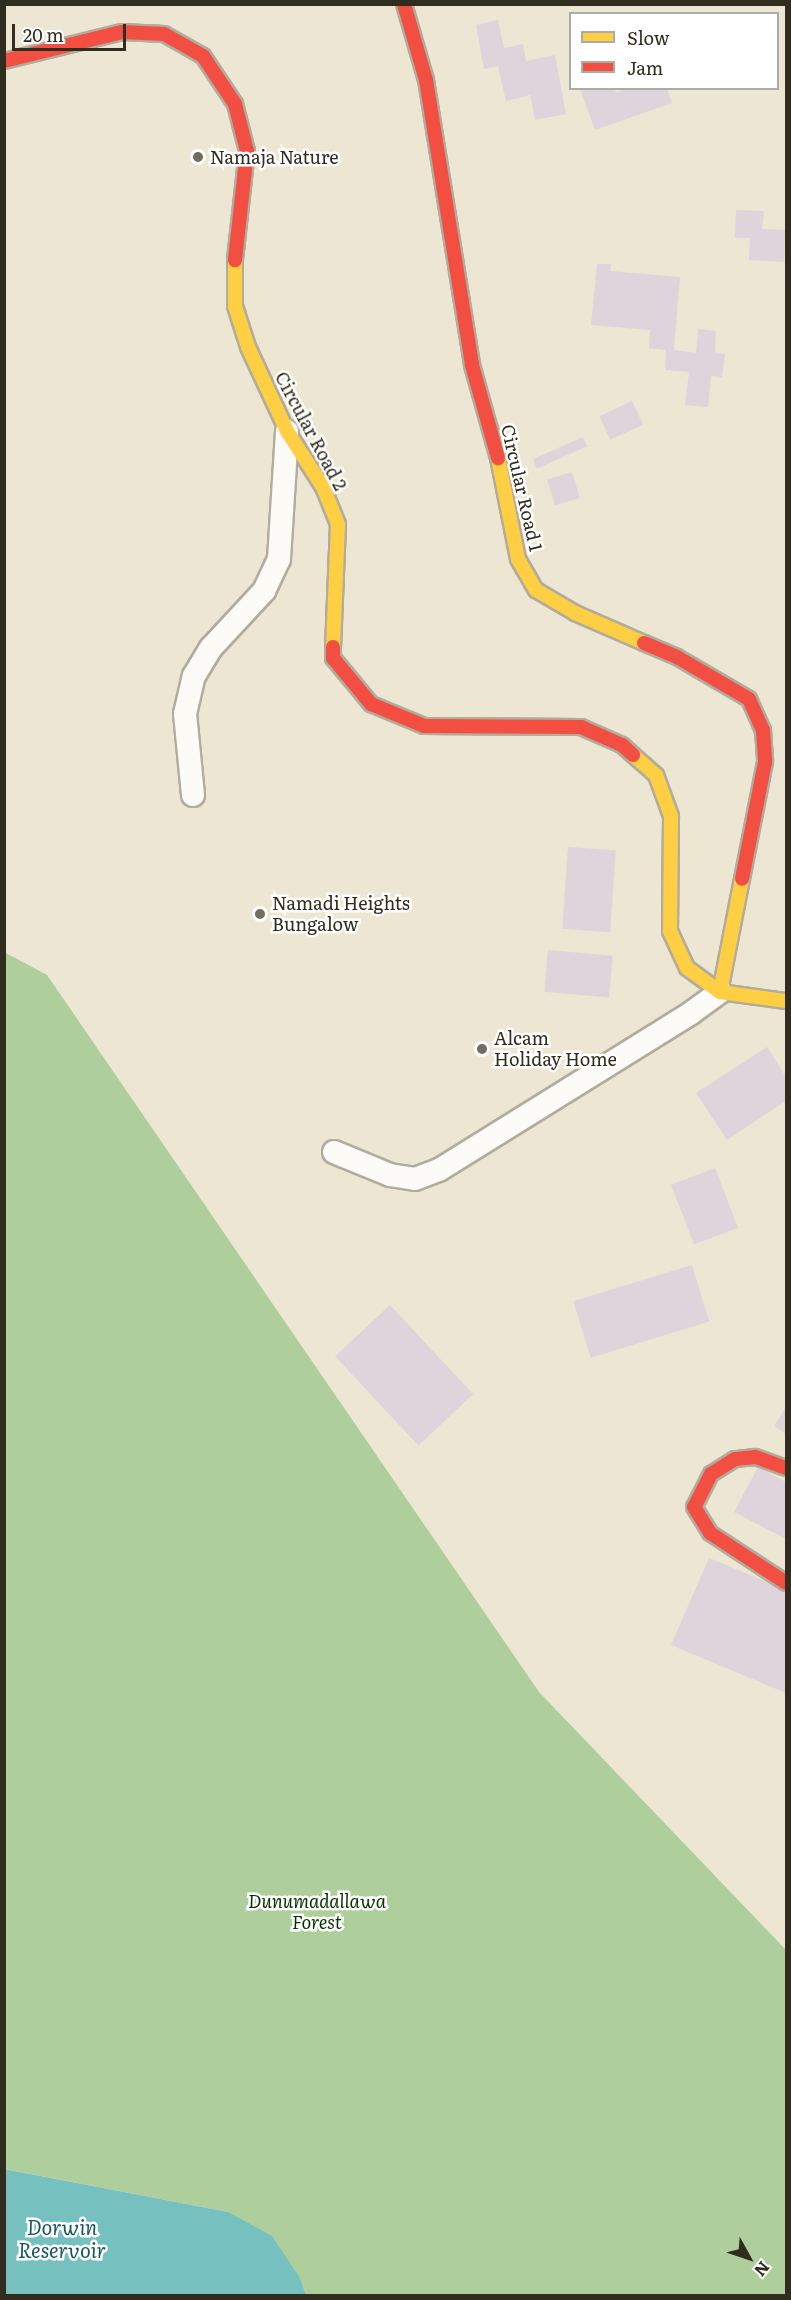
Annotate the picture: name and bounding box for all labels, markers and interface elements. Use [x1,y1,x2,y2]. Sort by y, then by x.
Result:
scale bar [15,12,129,50]
legend [569,12,779,90]
text: 20 m [23,21,64,48]
text: Slow [627,24,669,51]
text: Jam [627,54,663,81]
place label: Namaja Nature [210,146,339,168]
marker: Namaja Nature [191,150,205,164]
street label: Circular Road 2 [271,368,351,494]
street label: Circular Road 1 [497,422,547,554]
place label: Namadi Heights Bungalow [272,893,410,936]
marker: Namadi Heights Bungalow [253,907,267,921]
place label: Alcam Holiday Home [494,1028,617,1070]
marker: Alcam Holiday Home [475,1042,489,1056]
park label: Dunumadallawa Forest [248,1891,386,1934]
water label: Dorwin Reservoir [18,2214,106,2261]
north arrow [719,2228,779,2288]
text: N [749,2257,776,2282]

